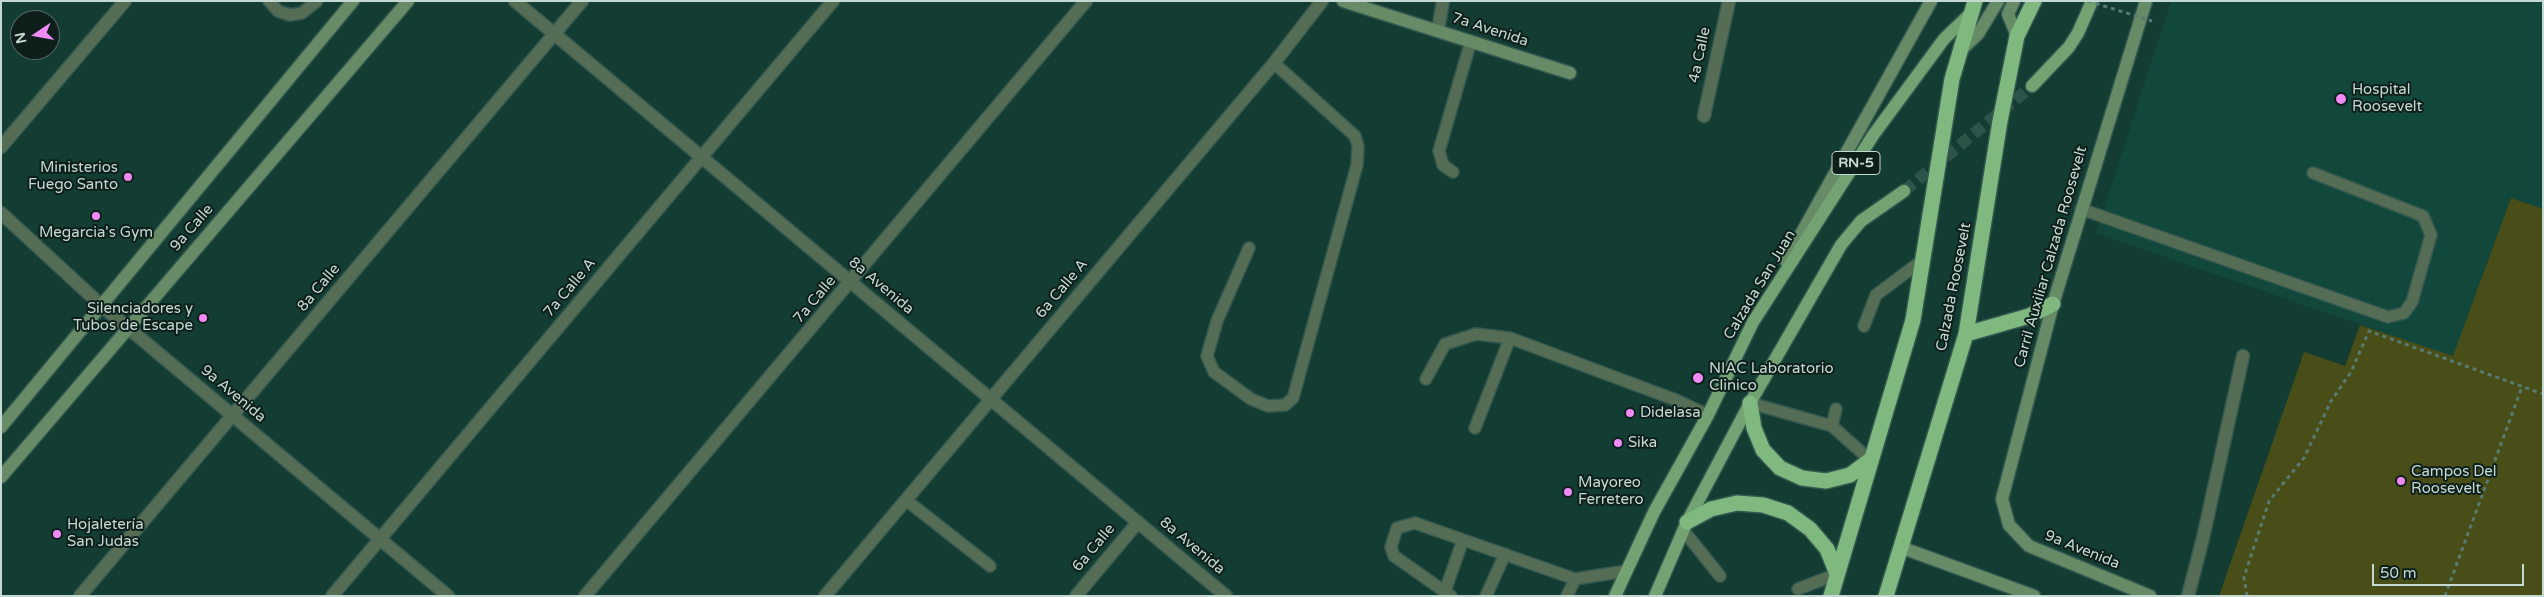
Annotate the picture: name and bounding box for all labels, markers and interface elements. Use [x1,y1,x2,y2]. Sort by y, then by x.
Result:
street label: 7a Avenida [1449,9,1531,51]
north arrow [10,10,60,60]
street label: 4a Calle [1685,25,1715,85]
text: N [11,31,30,45]
place label: Hospital Roosevelt [2352,81,2422,116]
marker: Hospital Roosevelt [2334,92,2348,106]
street label: Carril Auxiliar Calzada Roosevelt [2011,144,2091,370]
road number: RN-5 [1832,152,1880,174]
place label: Ministerios Fuego Santo [28,159,118,194]
marker: Ministerios Fuego Santo [122,171,134,183]
street label: 9a Calle [167,201,217,255]
marker: Megarcia's Gym [90,210,102,222]
street label: Calzada Roosevelt [1933,221,1975,353]
place label: Megarcia's Gym [39,224,153,242]
street label: Calzada San Juan [1720,227,1800,343]
street label: 8a Avenida [845,254,917,318]
street label: 7a Calle A [540,255,600,321]
street label: 6a Calle A [1032,256,1092,322]
street label: 8a Calle [294,261,344,315]
street label: 7a Calle [790,273,840,327]
place label: Silenciadores y Tubos de Escape [73,300,193,335]
marker: Silenciadores y Tubos de Escape [197,312,209,324]
place label: NIAC Laboratorio Clinico [1709,360,1834,395]
street label: 9a Avenida [197,362,269,426]
marker: NIAC Laboratorio Clinico [1691,371,1705,385]
place label: Didelasa [1640,404,1701,422]
marker: Didelasa [1624,407,1636,419]
place label: Sika [1628,434,1657,452]
marker: Sika [1612,437,1624,449]
place label: Campos Del Roosevelt [2411,463,2497,498]
place label: Mayoreo Ferretero [1578,474,1644,509]
marker: Campos Del Roosevelt [2395,475,2407,487]
marker: Mayoreo Ferretero [1562,486,1574,498]
street label: 8a Avenida [1156,514,1228,578]
place label: Hojaletería San Judas [67,516,144,551]
street label: 6a Calle [1069,521,1119,575]
street label: 9a Avenida [2042,527,2122,573]
marker: Hojaletería San Judas [51,528,63,540]
scale bar [2374,554,2526,586]
text: 50 m [2380,564,2417,582]

